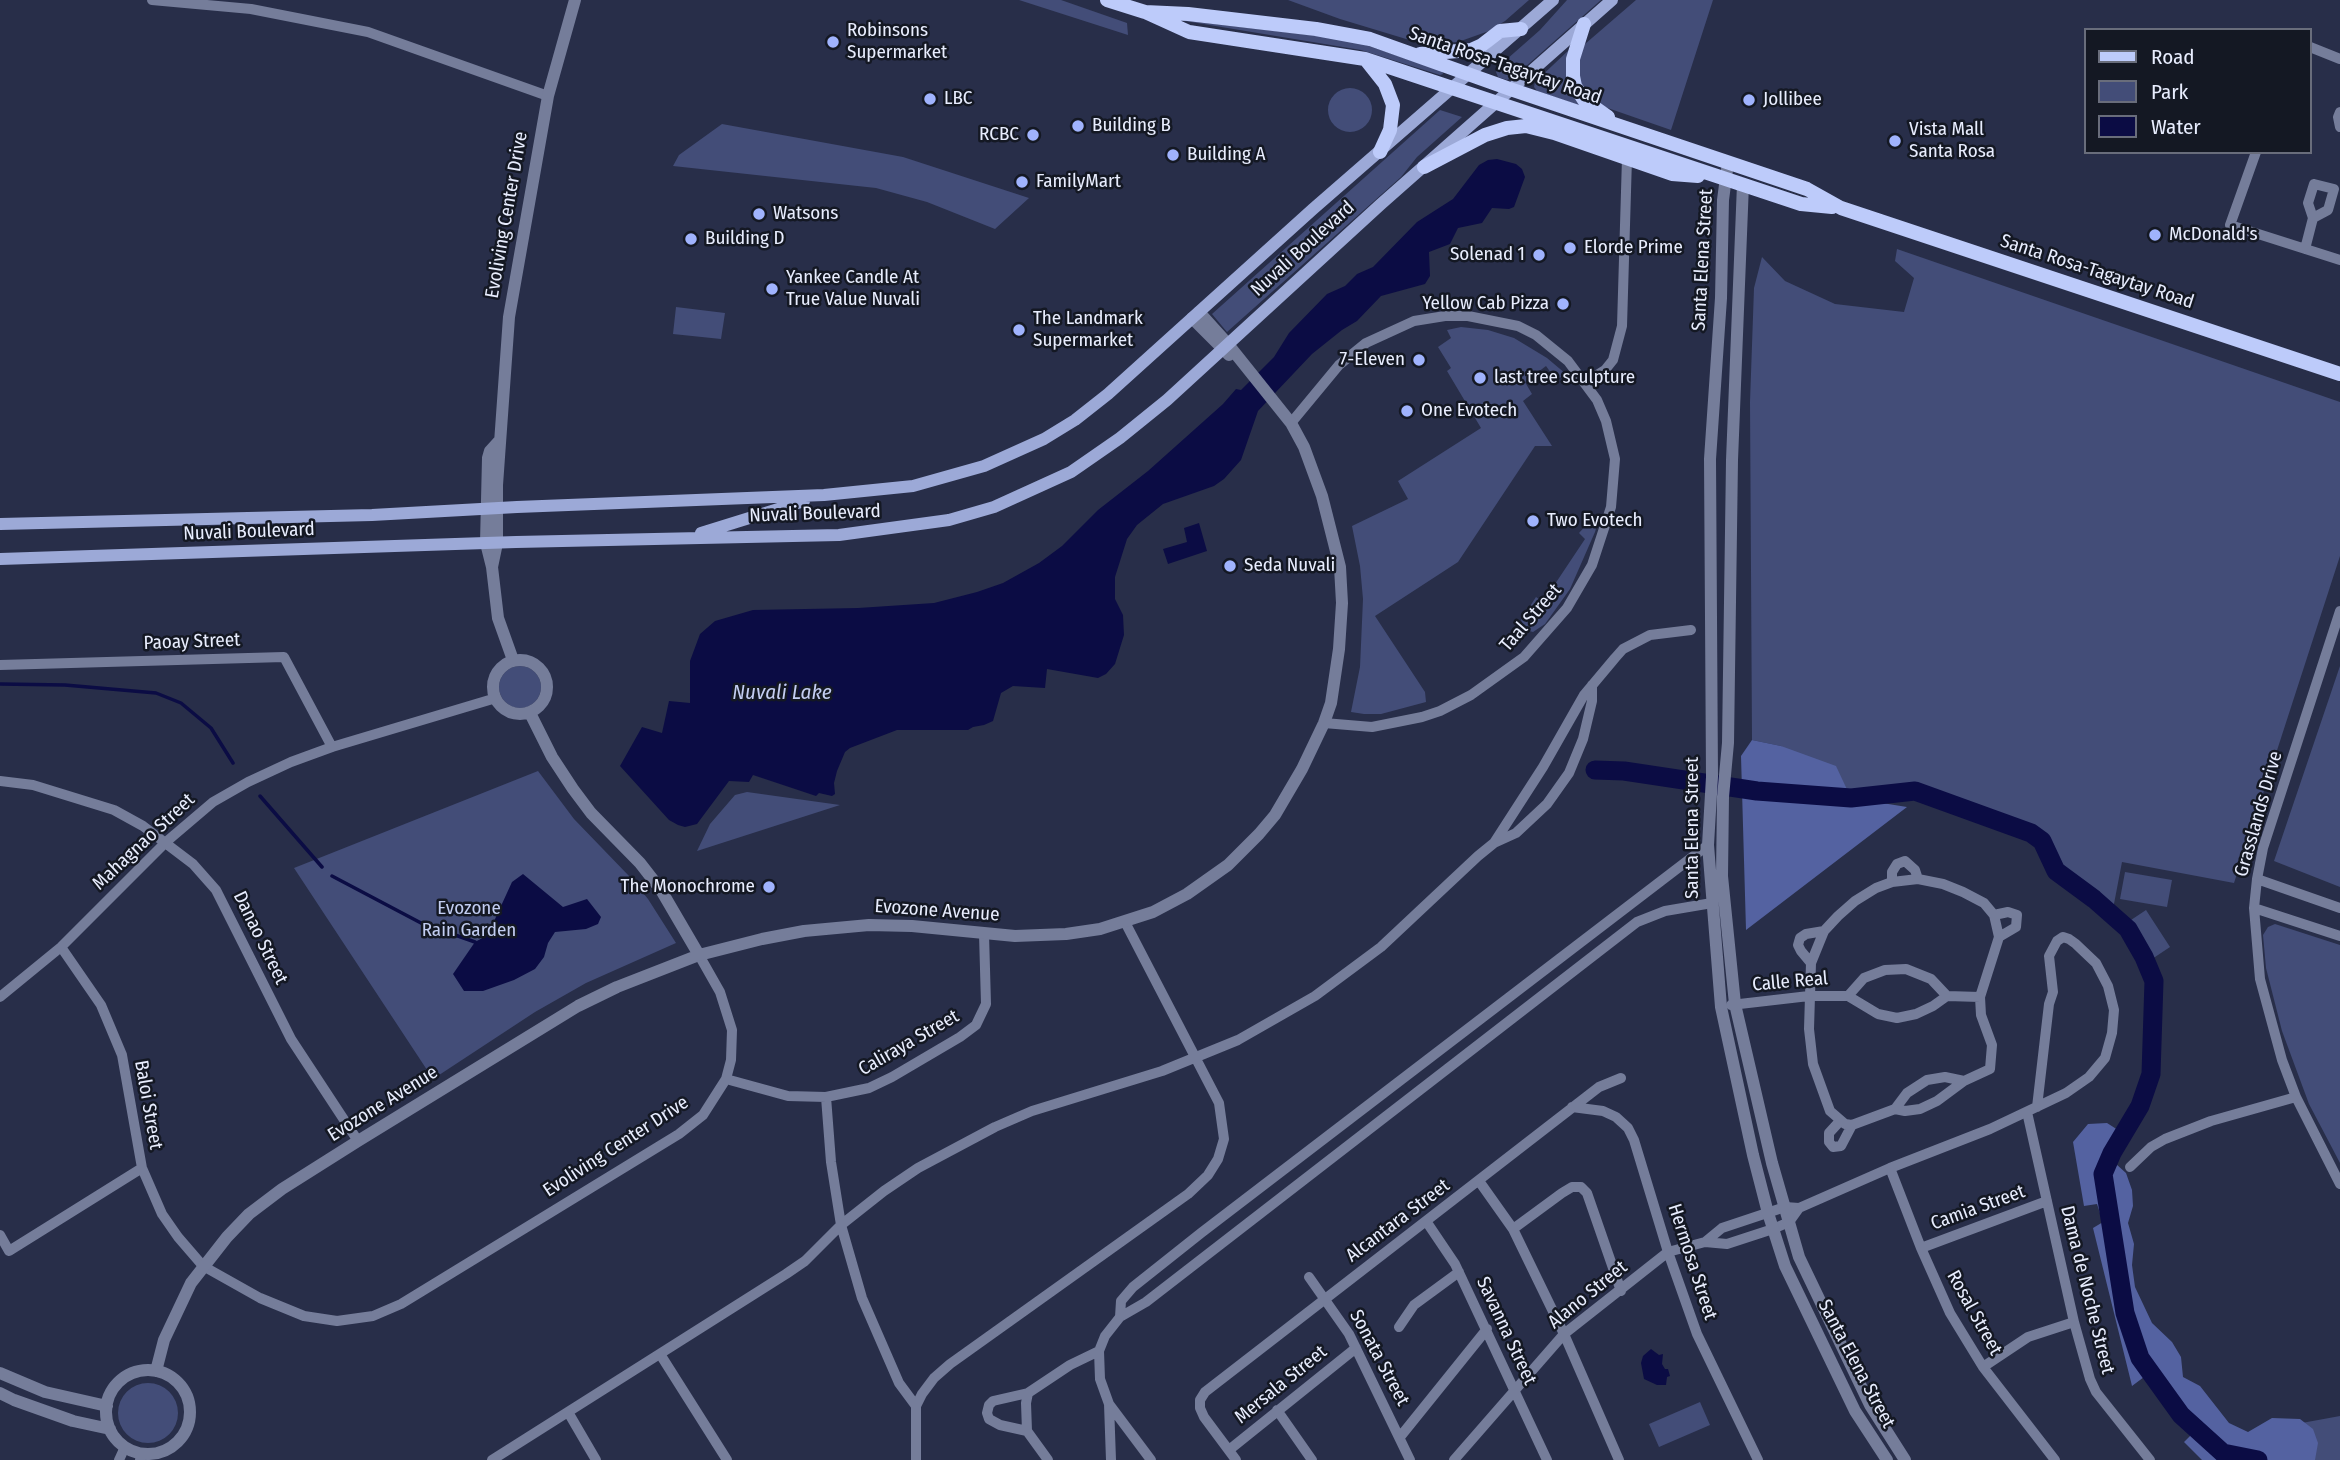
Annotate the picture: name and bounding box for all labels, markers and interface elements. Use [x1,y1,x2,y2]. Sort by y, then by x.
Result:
place label: Robinsons Supermarket [847,20,947,64]
street label: Santa Rosa-Tagaytay Road [1406,22,1604,110]
legend [2084,28,2312,154]
marker: Robinsons Supermarket [825,34,841,50]
text: Road [2151,44,2195,70]
text: Park [2151,79,2188,105]
place label: LBC [944,88,972,110]
place label: Jollibee [1763,89,1822,111]
marker: LBC [922,91,938,107]
marker: Jollibee [1741,92,1757,108]
text: Water [2151,114,2201,140]
place label: Building B [1092,115,1171,137]
marker: Building B [1070,118,1086,134]
place label: Vista Mall Santa Rosa [1909,119,1995,163]
place label: RCBC [979,124,1019,146]
marker: RCBC [1025,127,1041,143]
street label: Evoliving Center Drive [481,130,533,300]
marker: Vista Mall Santa Rosa [1887,133,1903,149]
place label: Building A [1187,144,1265,166]
marker: Building A [1165,147,1181,163]
place label: FamilyMart [1036,171,1121,193]
marker: FamilyMart [1014,174,1030,190]
street label: Santa Elena Street [1688,188,1718,332]
street label: Nuvali Boulevard [1247,197,1359,301]
place label: Watsons [773,203,838,225]
marker: Watsons [751,206,767,222]
place label: McDonald's [2169,224,2258,246]
marker: McDonald's [2147,227,2163,243]
place label: Building D [705,228,784,250]
street label: Santa Rosa-Tagaytay Road [1997,230,2197,314]
marker: Building D [683,231,699,247]
place label: Elorde Prime [1584,237,1683,259]
marker: Elorde Prime [1562,240,1578,256]
place label: Solenad 1 [1450,244,1525,266]
marker: Solenad 1 [1531,247,1547,263]
place label: Yankee Candle At True Value Nuvali [786,267,920,311]
marker: Yankee Candle At True Value Nuvali [764,281,780,297]
place label: Yellow Cab Pizza [1422,293,1549,315]
marker: Yellow Cab Pizza [1555,296,1571,312]
place label: The Landmark Supermarket [1033,308,1143,352]
marker: The Landmark Supermarket [1011,322,1027,338]
place label: 7-Eleven [1340,349,1405,371]
marker: 7-Eleven [1411,352,1427,368]
place label: last tree sculpture [1494,367,1635,389]
marker: last tree sculpture [1472,370,1488,386]
place label: One Evotech [1421,400,1517,422]
marker: One Evotech [1399,403,1415,419]
street label: Nuvali Boulevard [749,500,881,528]
place label: Two Evotech [1547,510,1642,532]
marker: Two Evotech [1525,513,1541,529]
street label: Nuvali Boulevard [183,518,315,546]
place label: Seda Nuvali [1244,555,1335,577]
marker: Seda Nuvali [1222,558,1238,574]
street label: Taal Street [1495,579,1567,657]
street label: Paoay Street [143,629,241,655]
water label: Nuvali Lake [732,680,832,706]
street label: Grasslands Drive [2230,749,2288,879]
street label: Santa Elena Street [1682,757,1704,899]
street label: Mahagnao Street [88,789,200,895]
place label: The Monochrome [621,876,755,898]
marker: The Monochrome [761,879,777,895]
street label: Danao Street [228,888,292,988]
street label: Evozone Avenue [874,895,1000,927]
park label: Evozone Rain Garden [422,898,516,942]
street label: Calle Real [1751,967,1829,997]
street label: Caliraya Street [855,1005,963,1081]
street label: Baloi Street [129,1059,167,1151]
street label: Evozone Avenue [324,1061,442,1147]
street label: Evoliving Center Drive [539,1092,693,1202]
street label: Alcantara Street [1342,1175,1454,1267]
street label: Camia Street [1928,1180,2028,1236]
street label: Hermosa Street [1663,1201,1721,1323]
street label: Dama de Noche Street [2055,1203,2119,1377]
street label: Alano Street [1544,1256,1632,1334]
street label: Rosal Street [1941,1267,2007,1359]
street label: Savanna Street [1471,1273,1541,1389]
street label: Santa Elena Street [1813,1296,1899,1432]
street label: Sonata Street [1344,1306,1414,1410]
street label: Mersala Street [1230,1341,1332,1429]

